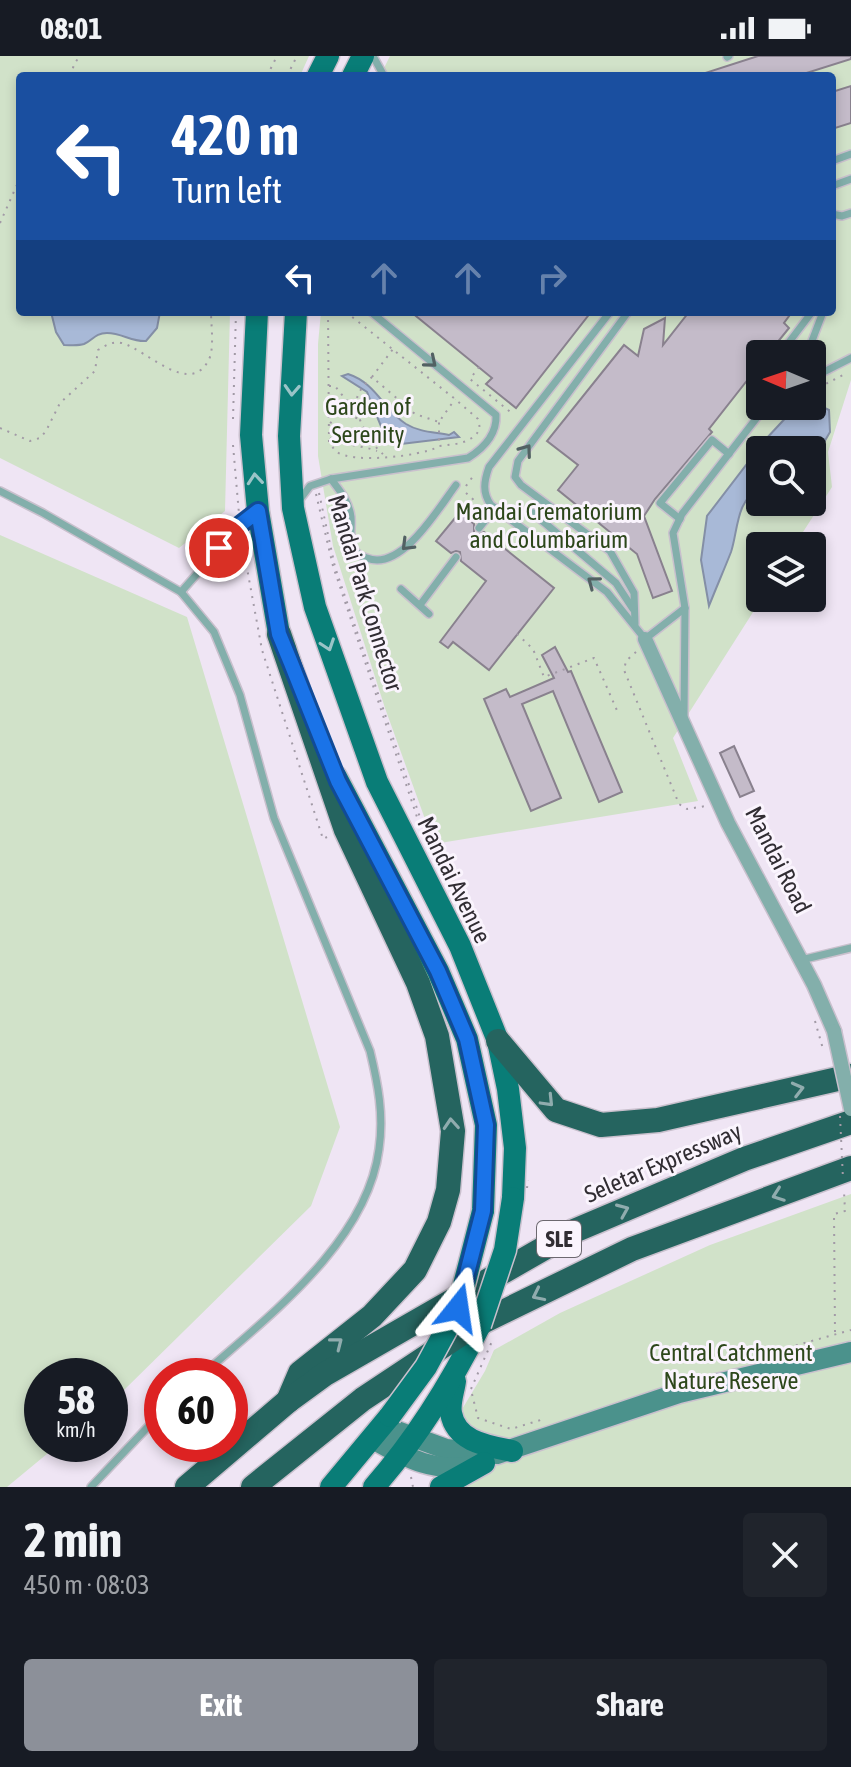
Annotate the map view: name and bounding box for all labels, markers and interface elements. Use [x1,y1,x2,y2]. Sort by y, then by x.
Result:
text: 08:01 [40,11,102,45]
text: 420 m [172,103,299,167]
icon: left [40,104,144,208]
text: Turn left [172,169,282,211]
icon: left [278,256,322,300]
icon: ahead [362,256,406,300]
icon: ahead [446,256,490,300]
icon: right [530,256,574,300]
north arrow [746,340,826,420]
map controls [746,340,826,612]
one-way arrow [422,352,437,367]
one-way arrow [283,384,300,397]
park label: Garden of Serenity [325,393,411,448]
button: search [746,436,826,516]
one-way arrow [516,444,531,458]
one-way arrow [247,472,264,485]
street label: Mandai Park Connector [323,492,408,695]
park label: Mandai Crematorium and Columbarium [456,498,642,553]
pin [185,514,253,582]
icon: arrive [197,526,241,570]
button: layers [746,532,826,612]
one-way arrow [401,536,416,550]
one-way arrow [587,577,602,591]
one-way arrow [319,637,335,651]
street label: Mandai Road [740,802,817,918]
street label: Mandai Avenue [412,812,497,947]
one-way arrow [791,1082,805,1099]
one-way arrow [539,1092,554,1106]
street label: Seletar Expressway [580,1117,745,1208]
one-way arrow [443,1118,460,1131]
one-way arrow [772,1185,786,1202]
one-way arrow [615,1204,629,1220]
road number: SLE [537,1221,581,1257]
position arrow [416,1266,500,1350]
one-way arrow [532,1285,546,1301]
one-way arrow [328,1339,343,1353]
park label: Central Catchment Nature Reserve [649,1339,813,1394]
speed limit sign: 60 [144,1358,248,1462]
text: 58 [57,1377,95,1422]
text: km/h [56,1418,96,1441]
text: 2 min [24,1512,122,1567]
button: close [743,1513,827,1597]
text: 450 m · 08:03 [24,1570,150,1600]
button: Exit [24,1659,418,1751]
button: Share [434,1659,827,1751]

